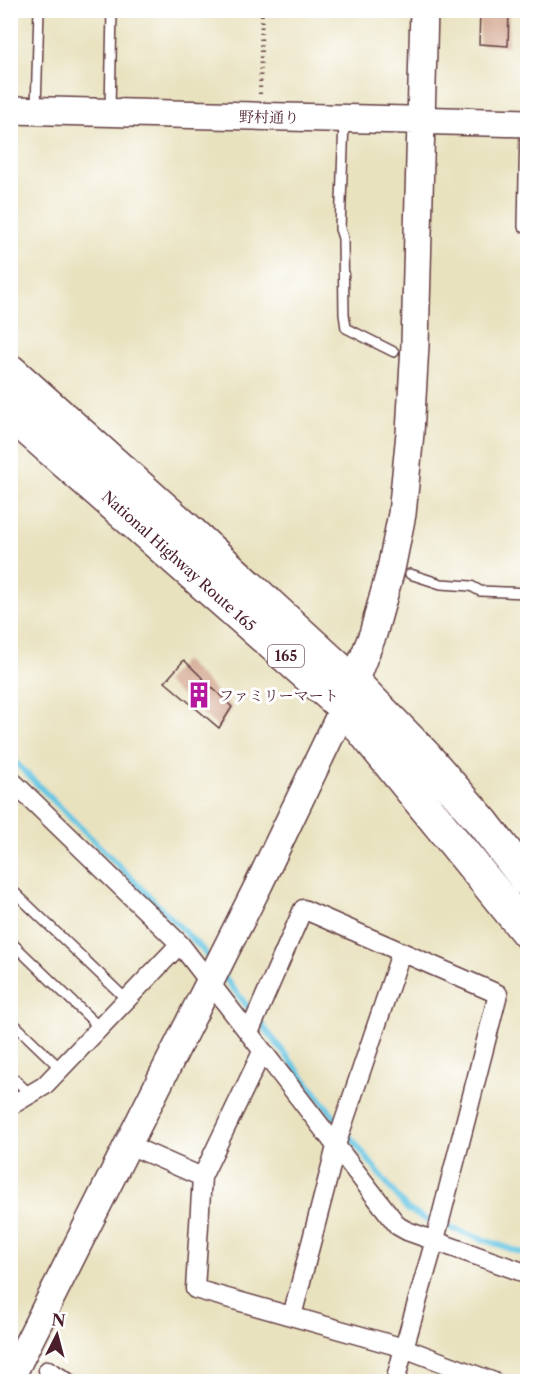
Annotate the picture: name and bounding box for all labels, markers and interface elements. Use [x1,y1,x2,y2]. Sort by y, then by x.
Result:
street label: 野村通り [239,107,299,127]
street label: National Highway Route 165 [98,487,260,635]
road number: 165 [268,645,304,667]
building icon: ファミリーマート [184,680,214,710]
place label: ファミリーマート [219,686,339,705]
north arrow [27,1305,87,1365]
text: N [51,1309,67,1331]

